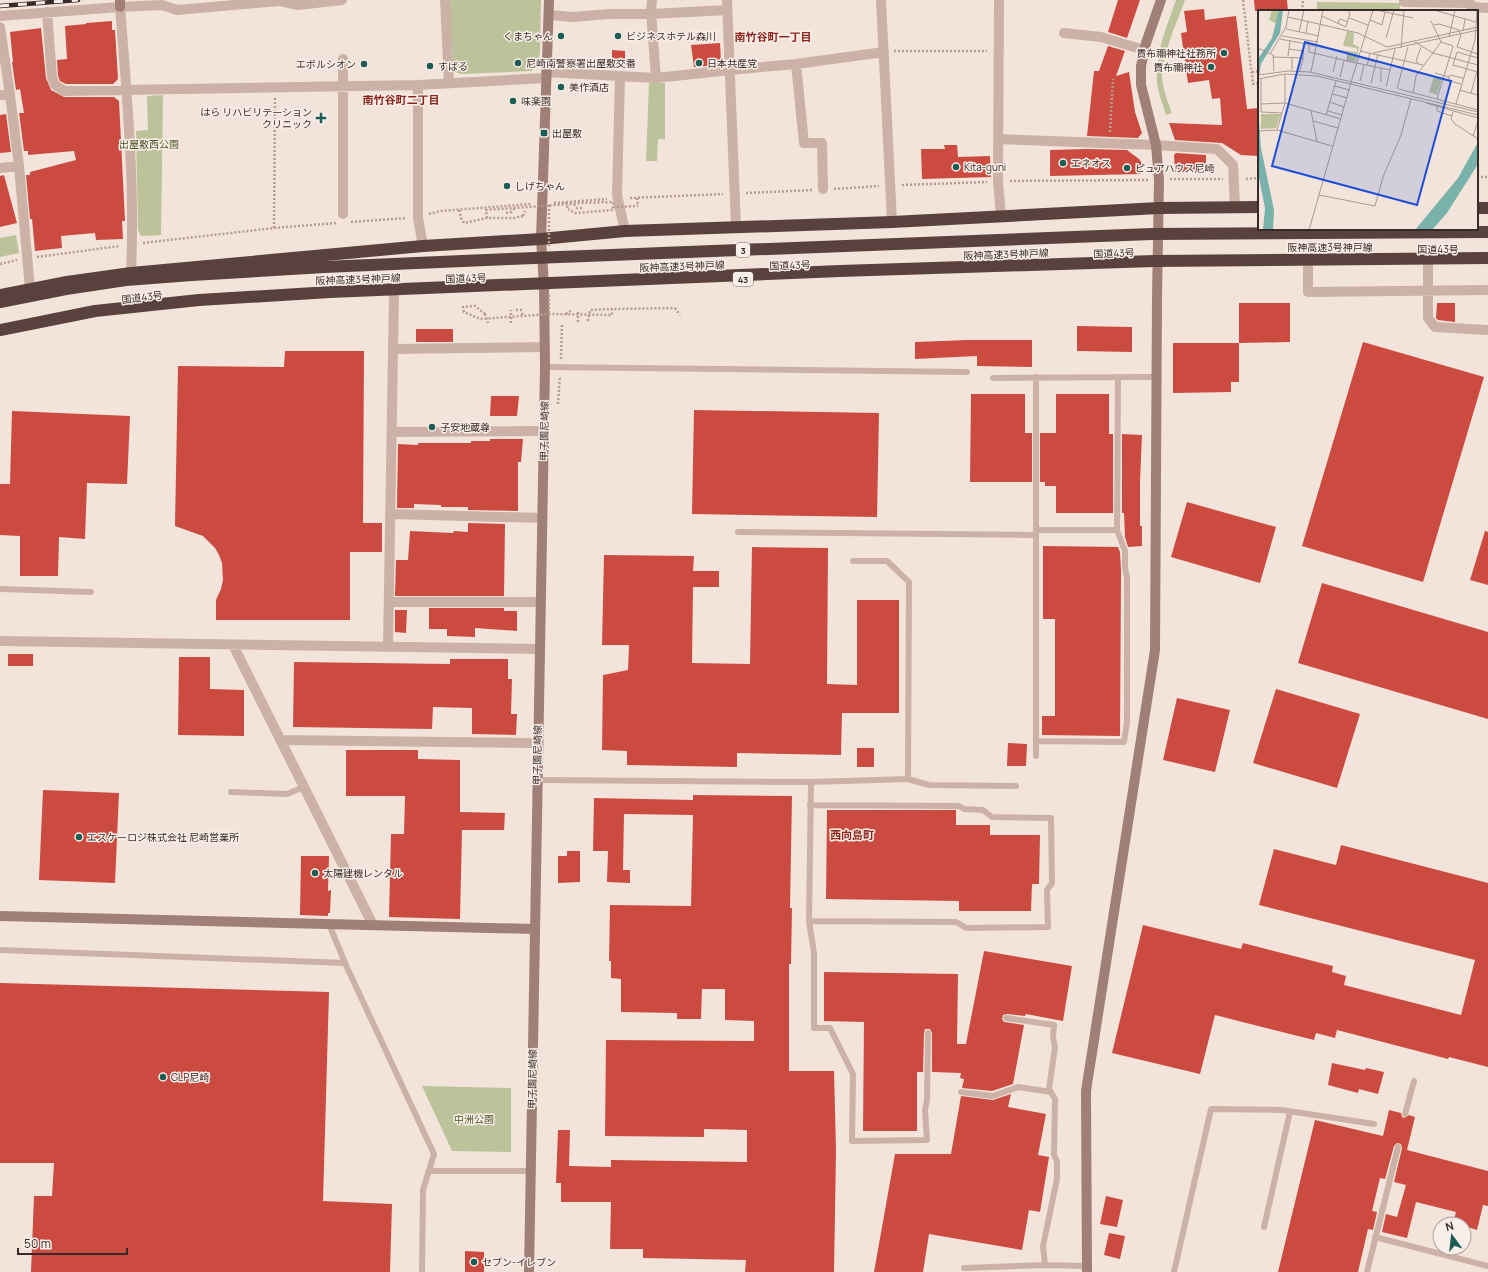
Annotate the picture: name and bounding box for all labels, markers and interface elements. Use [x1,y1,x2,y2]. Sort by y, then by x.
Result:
inset map [1258,10,1478,230]
place label: くまちゃん [503,29,553,43]
place label: ビジネスホテル森川 [626,29,716,43]
district label: 南竹谷町一丁目 [735,29,812,44]
marker: くまちゃん [556,31,566,41]
marker: ビジネスホテル森川 [613,31,623,41]
place label: 貴布禰神社社務所 [1136,46,1216,60]
marker: 貴布禰神社社務所 [1219,48,1229,58]
place label: 尼崎南警察署出屋敷交番 [526,56,636,70]
place label: 日本共産党 [707,56,757,70]
place label: エボルシオン [296,57,356,71]
marker: 尼崎南警察署出屋敷交番 [513,58,523,68]
marker: 日本共産党 [694,58,704,68]
marker: エボルシオン [359,59,369,69]
place label: すばる [438,59,468,73]
place label: 貴布禰神社 [1153,60,1203,74]
marker: すばる [425,61,435,71]
marker: 貴布禰神社 [1206,62,1216,72]
place label: 美作酒店 [569,80,609,94]
marker: 美作酒店 [556,82,566,92]
district label: 南竹谷町二丁目 [363,92,440,107]
place label: 味楽園 [521,94,551,108]
marker: 味楽園 [508,96,518,106]
place label: はら リハビリテーション クリニック [200,105,312,131]
marker: はら リハビリテーション クリニック [315,112,327,124]
place label: 出屋敷 [552,126,582,140]
marker: 出屋敷 [539,128,549,138]
park label: 出屋敷西公園 [119,137,179,151]
place label: エネオス [1071,156,1111,170]
marker: エネオス [1058,158,1068,168]
place label: Kita-guni [964,160,1006,174]
place label: ピュアハウス尼崎 [1135,161,1214,175]
marker: Kita-guni [951,162,961,172]
marker: ピュアハウス尼崎 [1122,163,1132,173]
place label: しげちゃん [515,179,565,193]
marker: しげちゃん [502,181,512,191]
street label: 阪神高速3号神戸線 [1287,240,1373,254]
street label: 国道43号 [1417,242,1459,256]
road number: 3 [736,243,750,257]
street label: 国道43号 [1093,245,1135,261]
street label: 阪神高速3号神戸線 [963,246,1049,262]
street label: 国道43号 [769,257,811,273]
street label: 阪神高速3号神戸線 [639,258,725,274]
street label: 国道43号 [445,270,487,286]
street label: 阪神高速3号神戸線 [315,271,401,287]
road number: 43 [733,272,753,286]
street label: 国道43号 [121,288,163,306]
street label: 甲子園尼崎線 [536,401,552,461]
place label: 子安地蔵尊 [440,420,490,434]
marker: 子安地蔵尊 [427,422,437,432]
street label: 甲子園尼崎線 [529,725,545,785]
district label: 西向島町 [830,827,874,842]
place label: エスケーロジ株式会社 尼崎営業所 [87,830,239,844]
marker: エスケーロジ株式会社 尼崎営業所 [74,832,84,842]
place label: 太陽建機レンタル [323,866,403,880]
marker: 太陽建機レンタル [310,868,320,878]
street label: 甲子園尼崎線 [524,1049,540,1109]
place label: GLP尼崎 [171,1070,209,1084]
marker: GLP尼崎 [158,1072,168,1082]
park label: 中洲公園 [454,1112,494,1126]
north arrow [1432,1216,1472,1256]
text: N [1444,1218,1455,1234]
scale bar [18,1230,127,1256]
text: 50 m [24,1235,51,1252]
place label: セブン-イレブン [482,1255,556,1269]
marker: セブン-イレブン [469,1257,479,1267]

